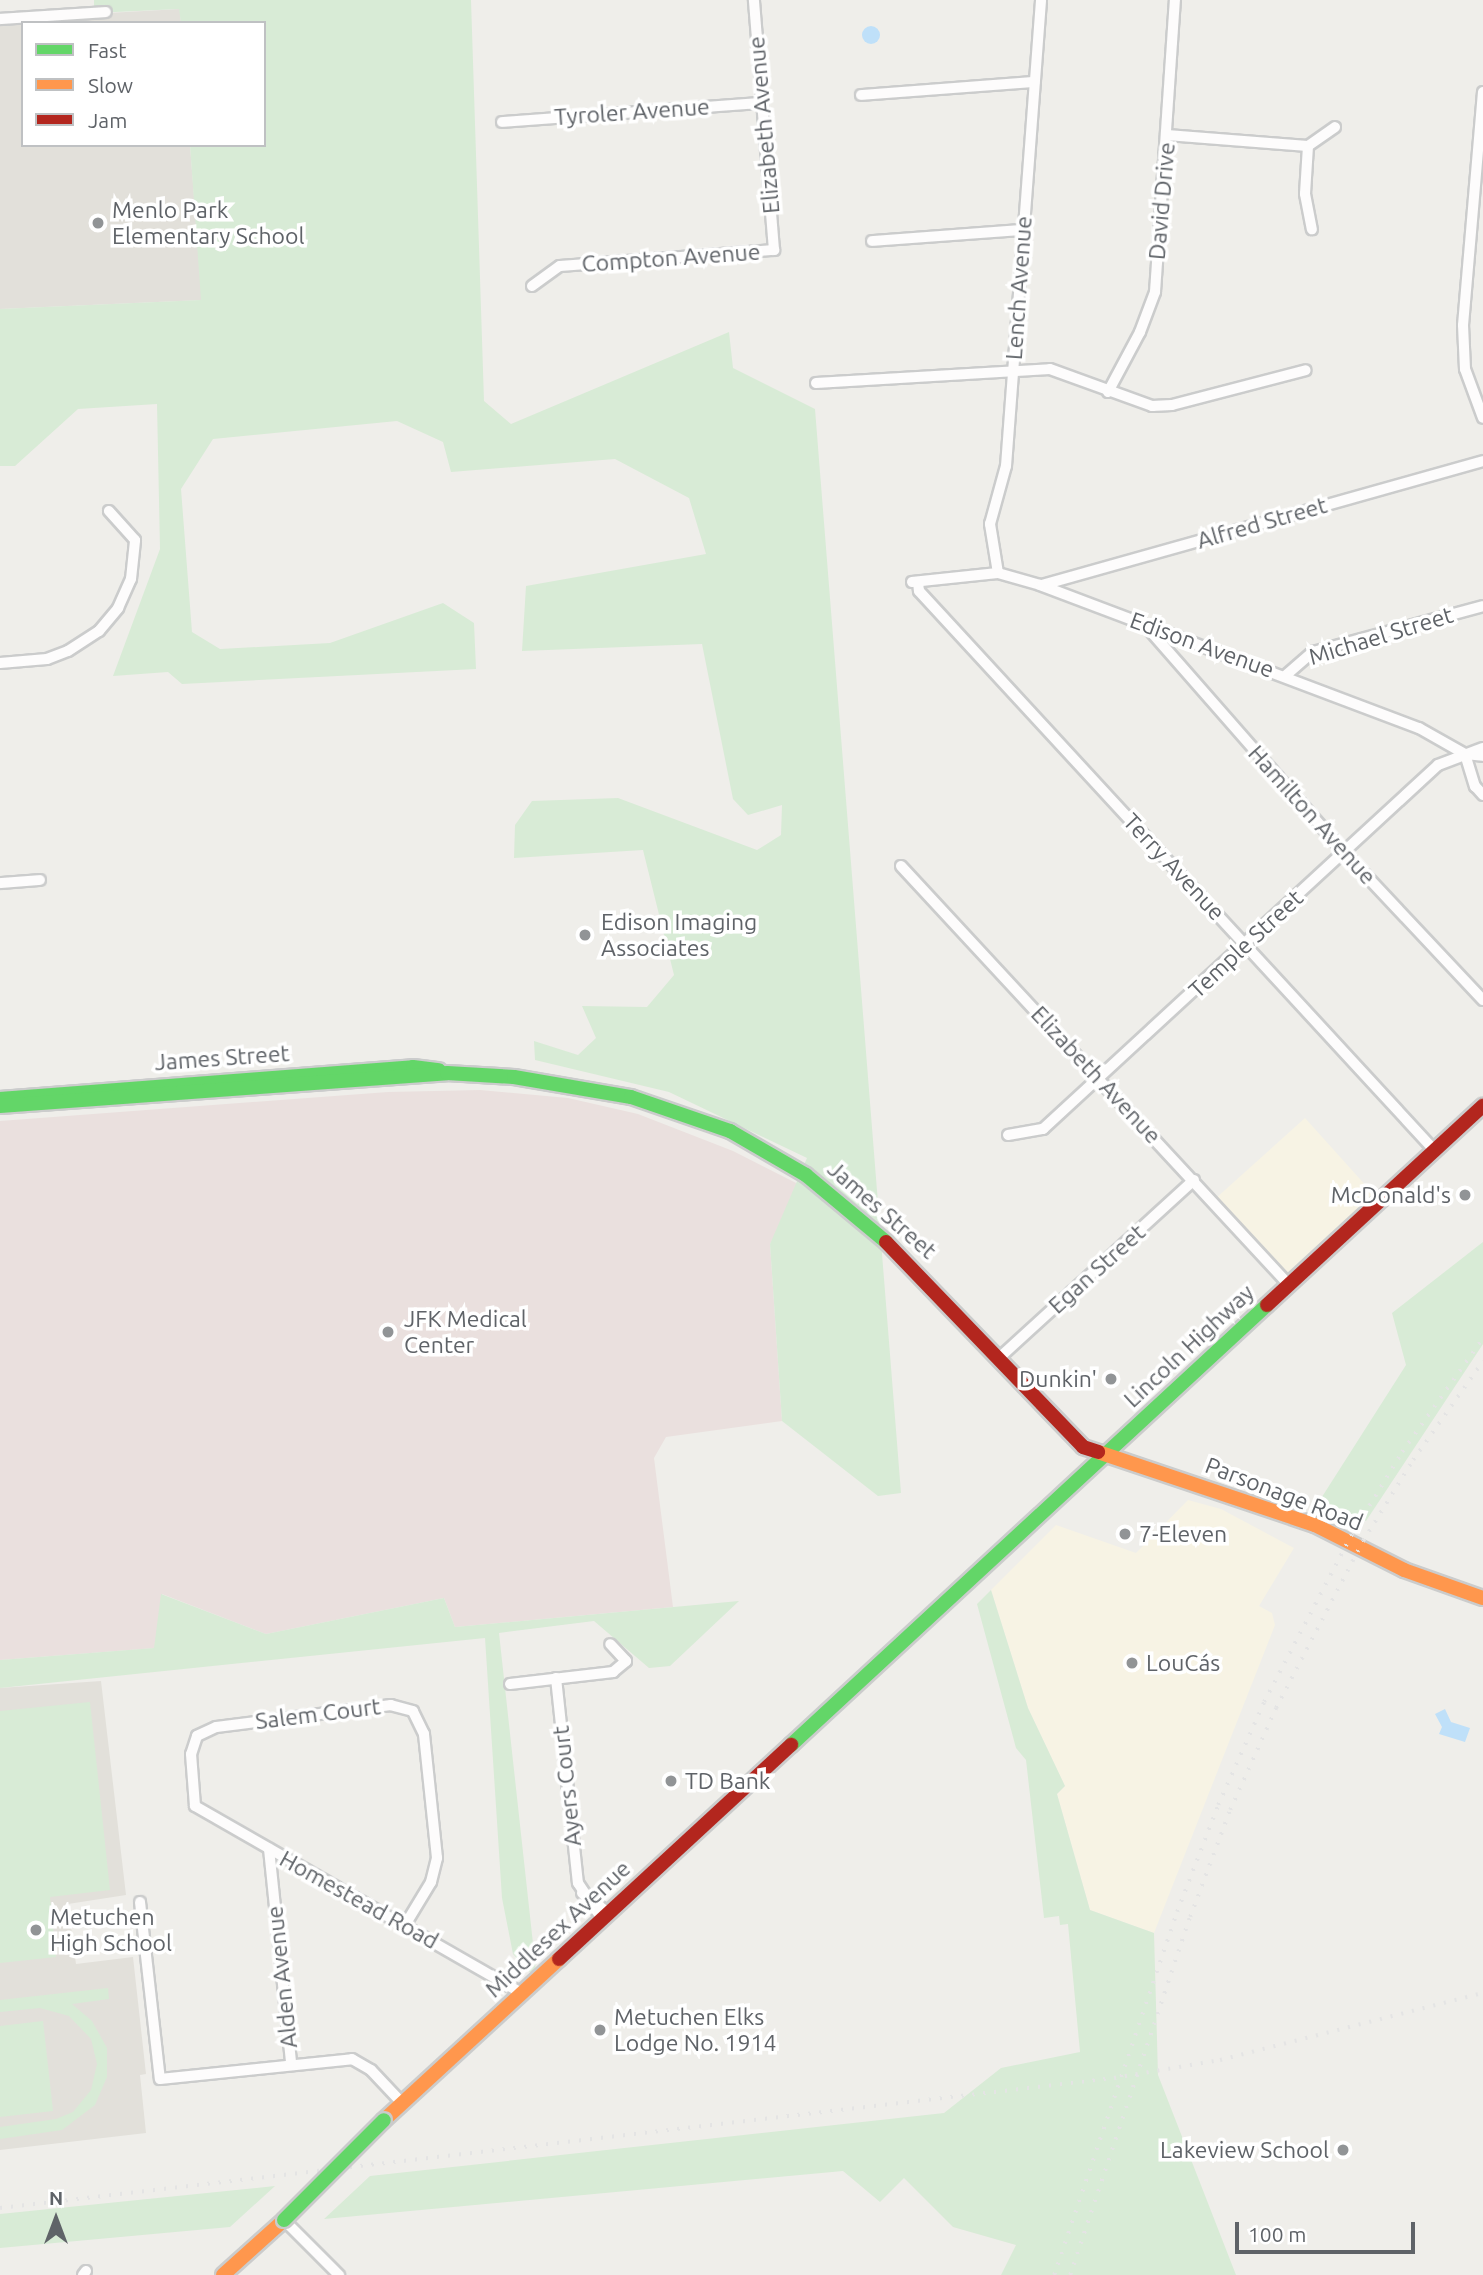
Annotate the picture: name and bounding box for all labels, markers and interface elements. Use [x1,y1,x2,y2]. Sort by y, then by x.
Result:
legend [21,21,266,147]
street label: Elizabeth Avenue [742,35,786,215]
text: Fast [88,38,126,62]
text: Slow [88,73,133,97]
street label: Tyroler Avenue [553,93,711,131]
text: Jam [88,108,127,132]
street label: David Drive [1143,141,1181,261]
place label: Menlo Park Elementary School [112,196,305,250]
marker: Menlo Park Elementary School [90,215,106,231]
street label: Lench Avenue [1000,215,1038,361]
street label: Compton Avenue [581,238,761,278]
street label: Alfred Street [1194,491,1330,555]
street label: Michael Street [1306,601,1456,671]
street label: Edison Avenue [1126,606,1278,684]
street label: Hamilton Avenue [1242,740,1382,890]
street label: Terry Avenue [1117,808,1231,926]
street label: Temple Street [1183,884,1309,1004]
place label: Edison Imaging Associates [601,908,757,962]
marker: Edison Imaging Associates [575,925,595,945]
street label: Elizabeth Avenue [1025,1001,1167,1149]
street label: James Street [154,1040,290,1076]
street label: James Street [822,1155,942,1265]
place label: McDonald's [1331,1181,1451,1209]
marker: McDonald's [1457,1187,1473,1203]
street label: Egan Street [1043,1218,1151,1320]
street label: Lincoln Highway [1118,1279,1260,1413]
place label: JFK Medical Center [404,1305,527,1359]
marker: JFK Medical Center [378,1322,398,1342]
place label: Dunkin' [1019,1365,1097,1393]
marker: Dunkin' [1103,1371,1119,1387]
street label: Parsonage Road [1201,1451,1367,1537]
place label: 7-Eleven [1139,1520,1227,1548]
marker: 7-Eleven [1117,1526,1133,1542]
place label: LouCás [1146,1649,1220,1677]
marker: LouCás [1124,1655,1140,1671]
street label: Salem Court [254,1693,382,1735]
street label: Ayers Court [547,1724,587,1848]
place label: TD Bank [685,1767,770,1795]
marker: TD Bank [663,1773,679,1789]
street label: Homestead Road [275,1845,443,1955]
street label: Middlesex Avenue [480,1855,636,2003]
place label: Metuchen High School [50,1903,172,1957]
street label: Alden Avenue [261,1904,303,2050]
marker: Metuchen High School [28,1922,44,1938]
place label: Metuchen Elks Lodge No. 1914 [614,2003,776,2057]
marker: Metuchen Elks Lodge No. 1914 [592,2022,608,2038]
place label: Lakeview School [1160,2136,1329,2164]
marker: Lakeview School [1335,2142,1351,2158]
north arrow [21,2184,91,2254]
text: N [49,2187,63,2209]
scale bar [1238,2208,1418,2252]
text: 100 m [1248,2222,1306,2246]

